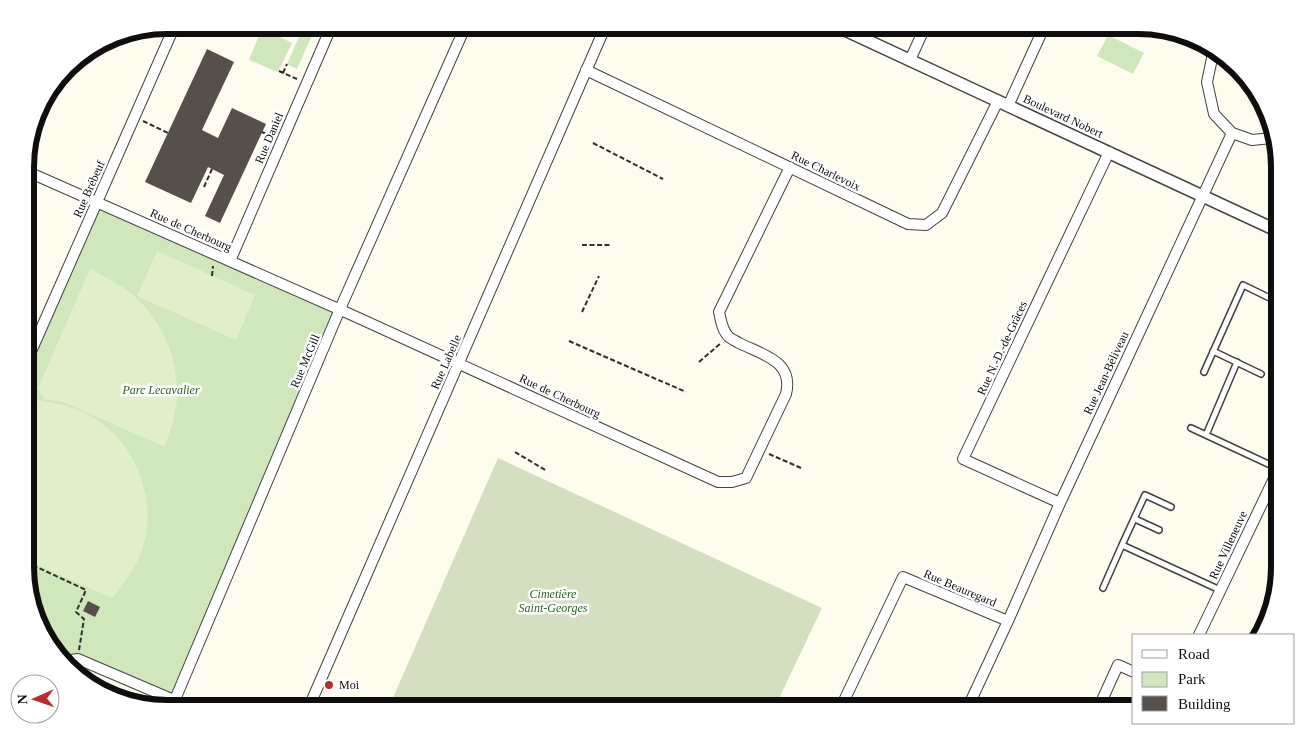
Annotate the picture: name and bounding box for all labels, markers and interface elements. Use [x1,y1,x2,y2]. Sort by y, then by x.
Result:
street label: Boulevard Nobert [1021,91,1106,141]
street label: Rue Daniel [252,110,286,166]
street label: Rue Charlevoix [789,148,863,194]
street label: Rue Brébeuf [70,158,108,220]
street label: Rue de Cherbourg [148,206,234,254]
street label: Rue N.-D.-de-Grâces [974,298,1030,397]
street label: Rue Jean-Béliveau [1081,329,1131,417]
street label: Rue McGill [287,331,323,390]
street label: Rue Labelle [428,333,464,391]
street label: Rue de Cherbourg [517,371,603,421]
park label: Parc Lecavalier [121,383,200,397]
street label: Rue Villeneuve [1206,508,1250,582]
street label: Rue Beauregard [922,566,998,610]
park label: Cimetière Saint-Georges [519,587,588,615]
legend [1132,634,1295,724]
text: Road [1178,646,1210,662]
text: Park [1178,671,1206,687]
north arrow [10,674,60,724]
place label: Moi [339,678,360,692]
marker: Moi [323,679,335,691]
text: N [15,694,30,705]
text: Building [1178,696,1231,712]

